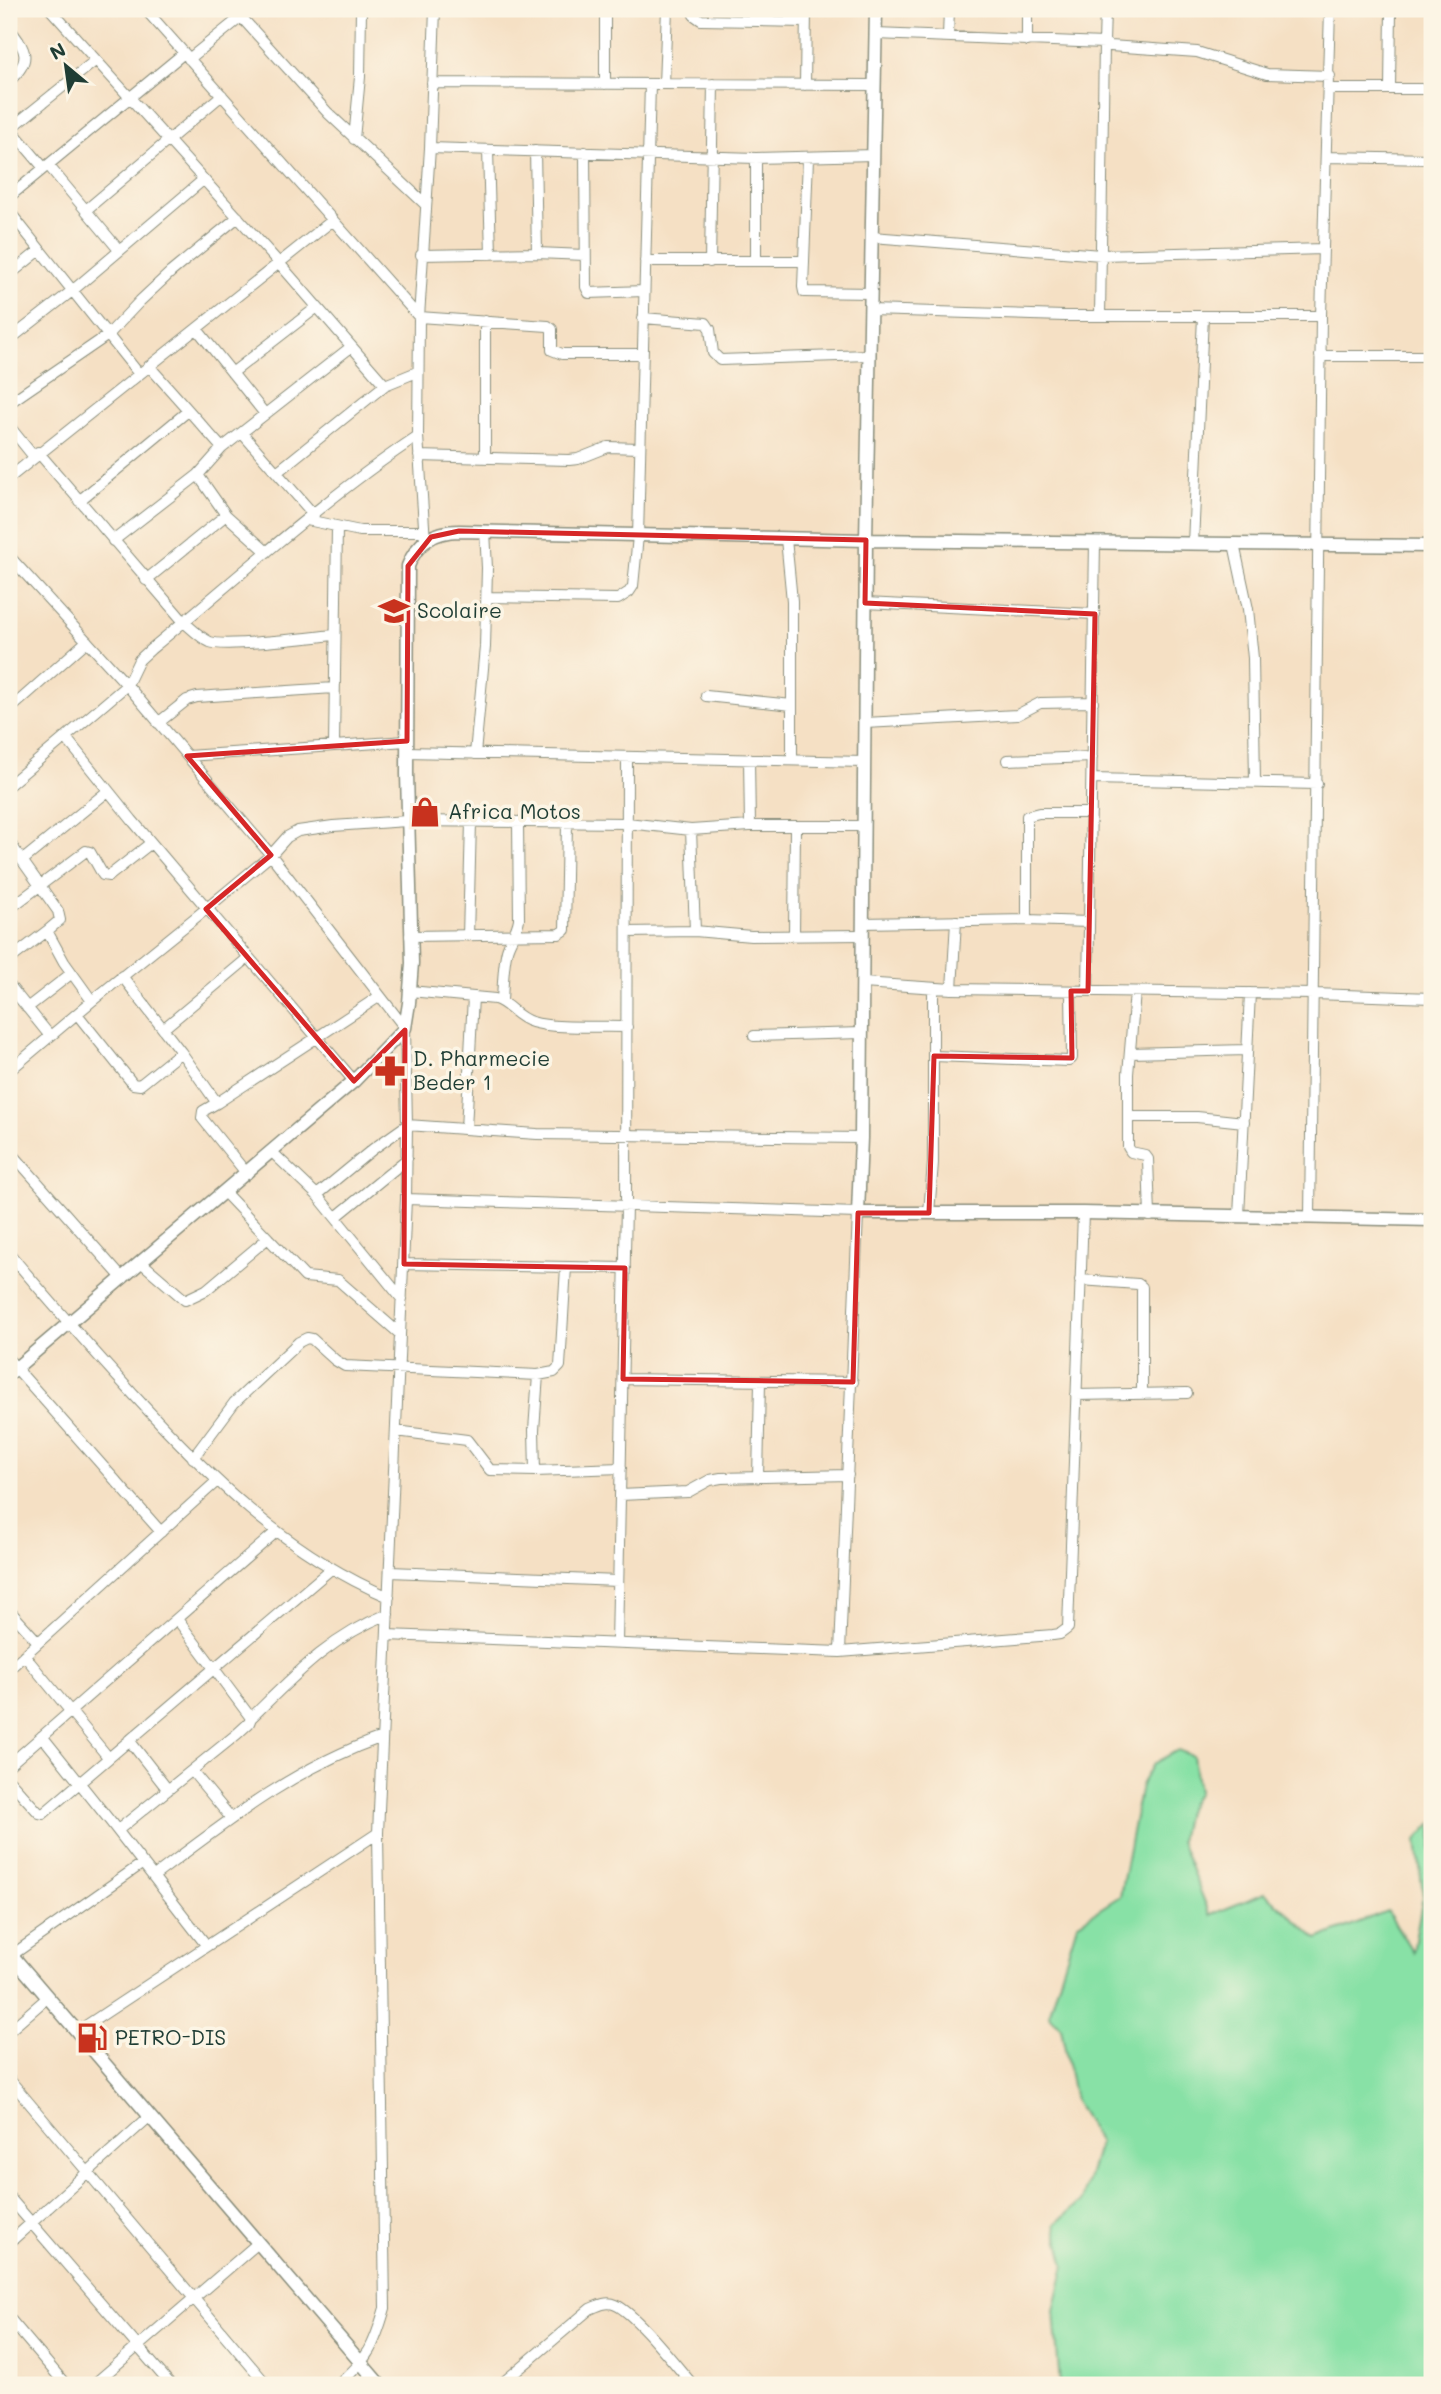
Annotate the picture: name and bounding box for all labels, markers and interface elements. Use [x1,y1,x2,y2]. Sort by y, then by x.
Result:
north arrow [32,32,102,102]
text: N [45,36,70,65]
school or university icon: Scolaire [377,594,411,628]
place label: Scolaire [417,596,502,623]
shop icon: Africa Motos [408,795,442,829]
place label: Africa Motos [448,797,581,824]
place label: D. Pharmecie Beder 1 [413,1044,550,1095]
pharmacy icon: D. Pharmecie Beder 1 [373,1054,407,1088]
fuel station icon: PETRO-DIS [75,2021,109,2055]
place label: PETRO-DIS [115,2023,226,2050]

